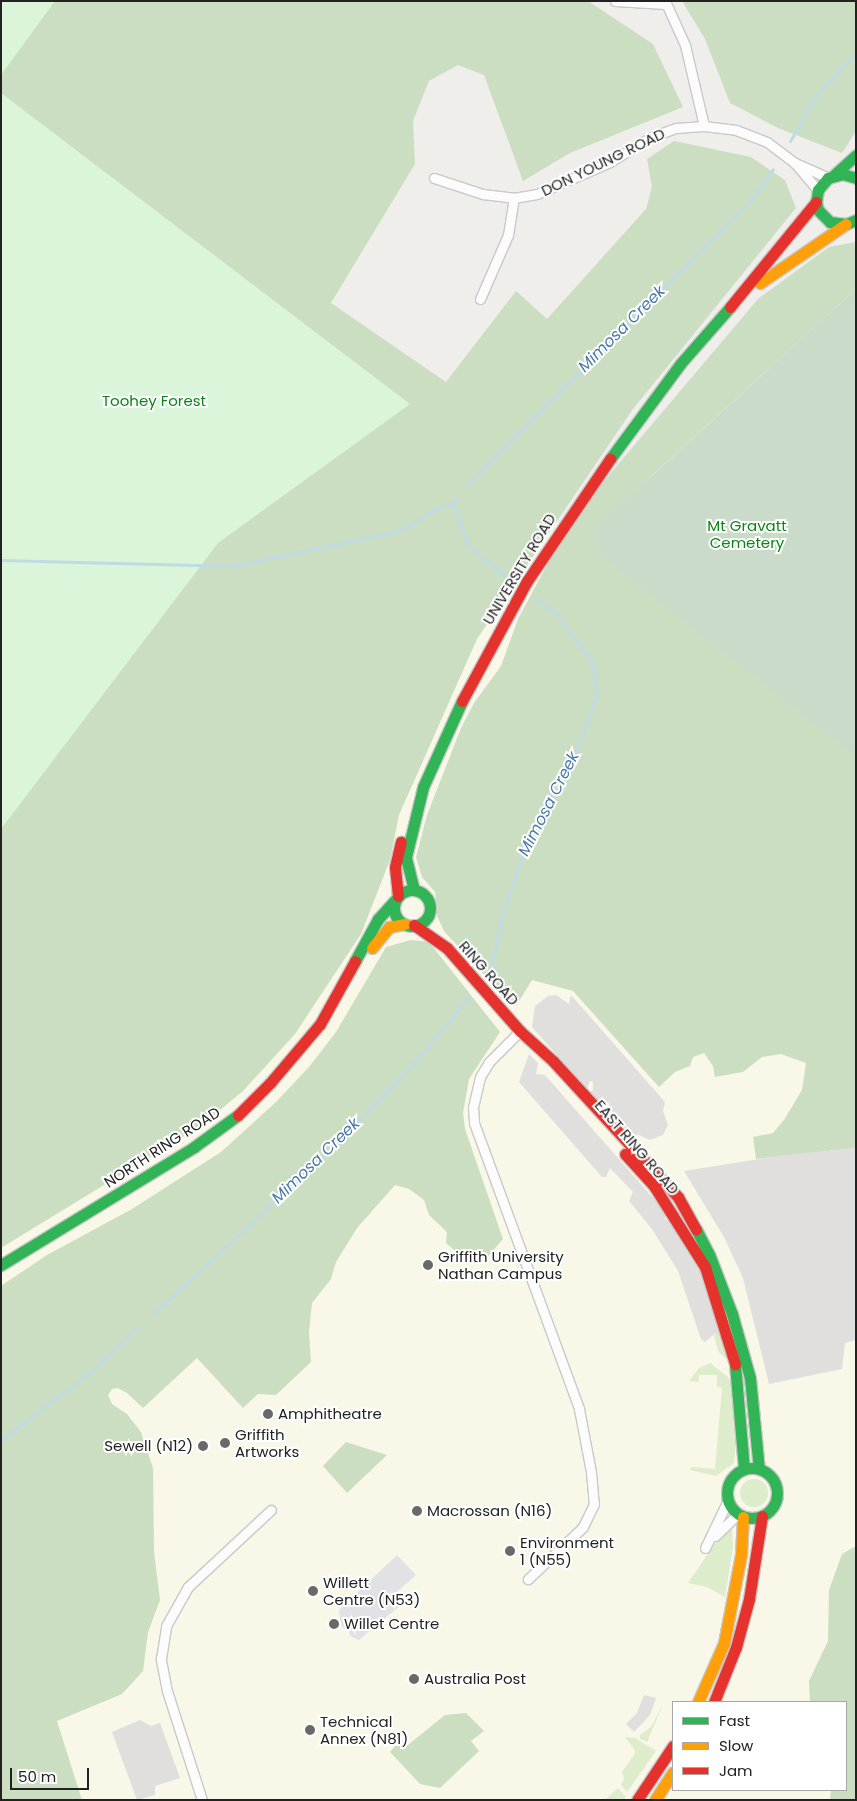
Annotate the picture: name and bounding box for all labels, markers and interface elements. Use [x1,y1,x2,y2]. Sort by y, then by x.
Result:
street label: DON YOUNG ROAD [538,124,668,200]
water label: Mimosa Creek [575,282,669,376]
park label: Toohey Forest [102,392,206,410]
street label: UNIVERSITY ROAD [479,510,559,628]
park label: Mt Gravatt Cemetery [707,516,787,551]
water label: Mimosa Creek [514,749,584,859]
street label: RING ROAD [455,937,523,1009]
street label: EAST RING ROAD [591,1096,683,1198]
street label: NORTH RING ROAD [101,1103,223,1191]
water label: Mimosa Creek [268,1114,364,1208]
place label: Griffith University Nathan Campus [438,1247,564,1282]
marker: Griffith University Nathan Campus [422,1259,434,1271]
place label: Amphitheatre [278,1405,382,1423]
marker: Amphitheatre [262,1408,274,1420]
place label: Griffith Artworks [235,1425,299,1460]
place label: Sewell (N12) [104,1437,193,1455]
marker: Griffith Artworks [219,1437,231,1449]
marker: Sewell (N12) [197,1440,209,1452]
place label: Macrossan (N16) [427,1502,552,1520]
marker: Macrossan (N16) [411,1505,423,1517]
place label: Environment 1 (N55) [520,1533,614,1568]
marker: Environment 1 (N55) [504,1545,516,1557]
place label: Willett Centre (N53) [323,1573,420,1608]
marker: Willett Centre (N53) [307,1585,319,1597]
place label: Willet Centre [344,1615,439,1633]
marker: Willet Centre [328,1618,340,1630]
place label: Australia Post [424,1670,526,1688]
marker: Australia Post [408,1673,420,1685]
legend [672,1701,847,1791]
text: Fast [719,1710,750,1731]
place label: Technical Annex (N81) [320,1712,408,1747]
marker: Technical Annex (N81) [304,1724,316,1736]
text: Slow [719,1735,753,1756]
scale bar [12,1758,91,1790]
text: Jam [719,1760,753,1781]
text: 50 m [18,1766,56,1787]

